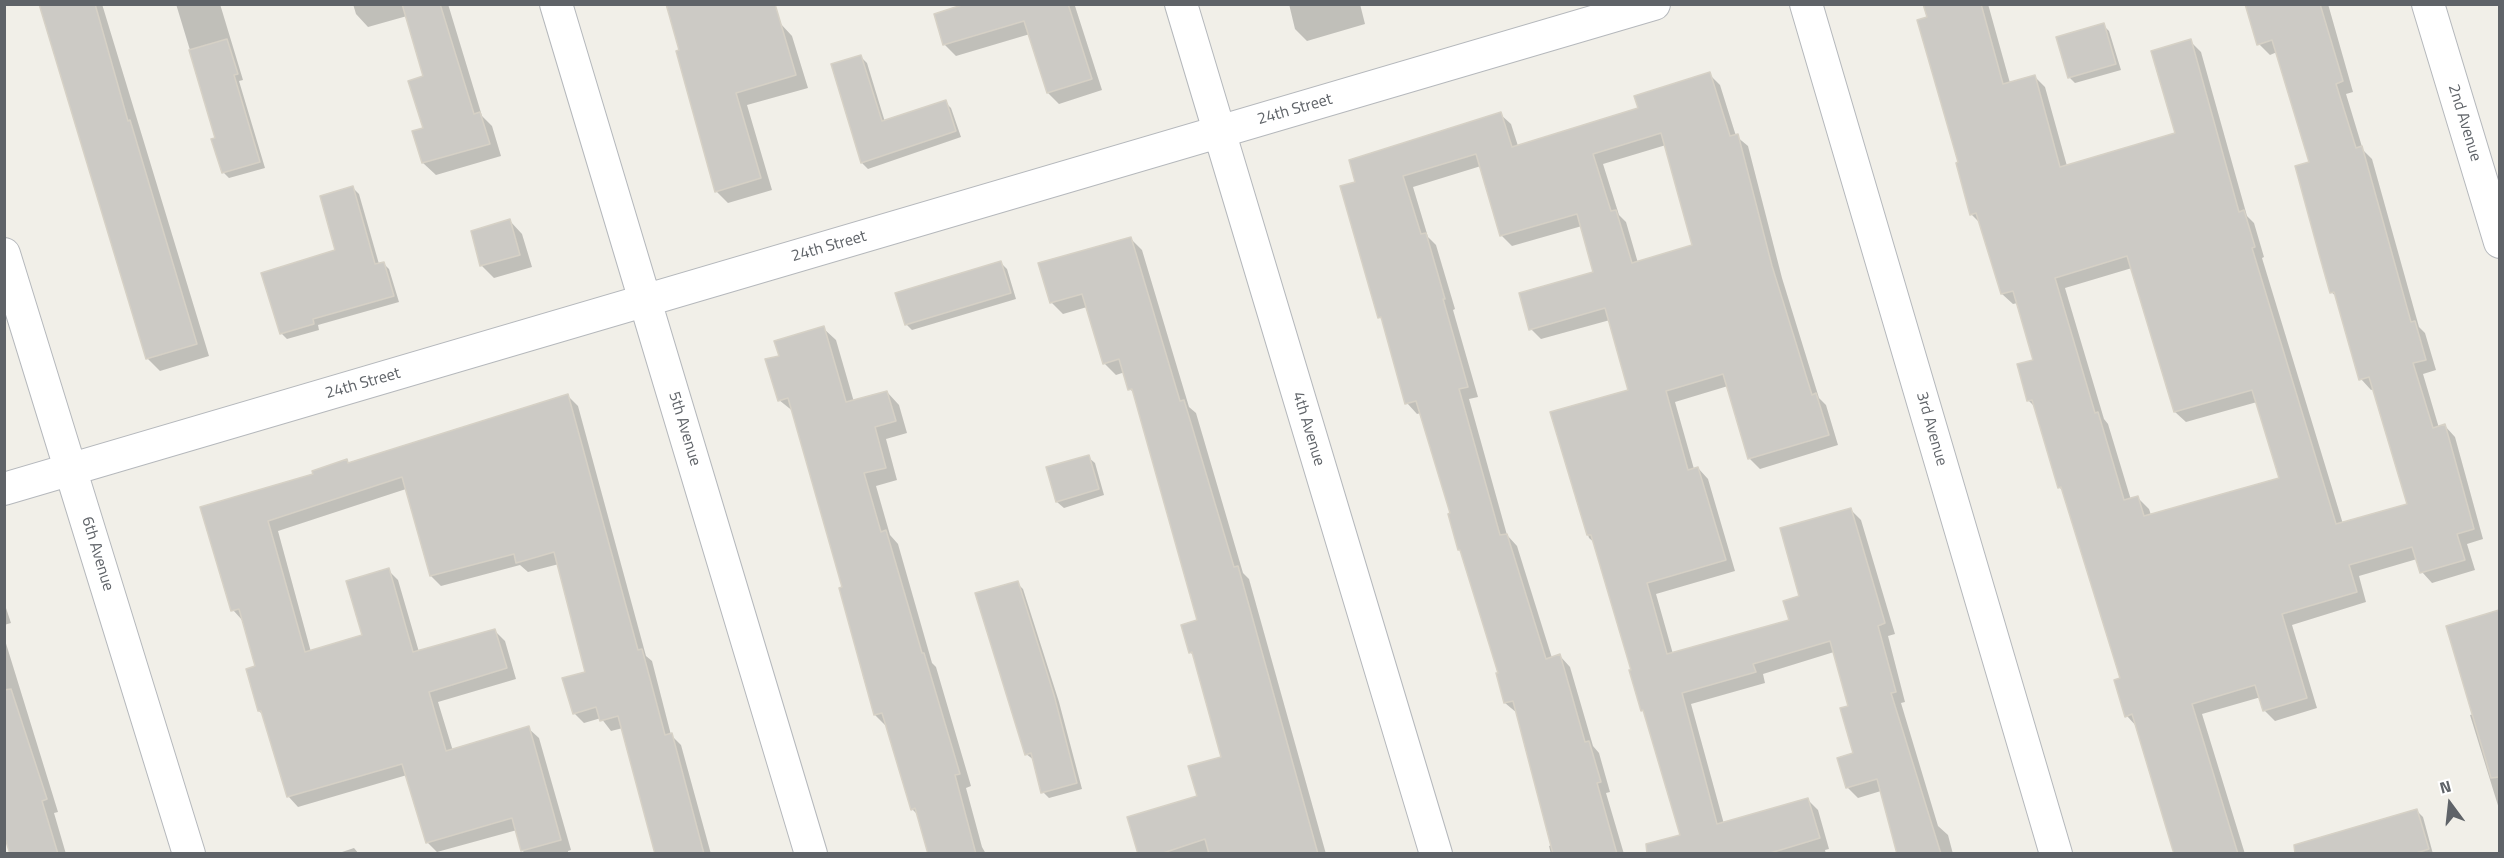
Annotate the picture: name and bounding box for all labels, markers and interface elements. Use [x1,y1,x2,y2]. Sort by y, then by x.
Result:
street label: 2nd Avenue [2443,82,2485,164]
street label: 24th Street [1255,90,1335,130]
street label: 24th Street [789,227,869,267]
street label: 24th Street [323,364,403,404]
street label: 5th Avenue [664,390,704,468]
street label: 4th Avenue [1288,390,1328,468]
street label: 3rd Avenue [1911,390,1951,468]
street label: 6th Avenue [77,515,117,593]
north arrow [2420,774,2480,834]
text: N [2437,774,2454,800]

